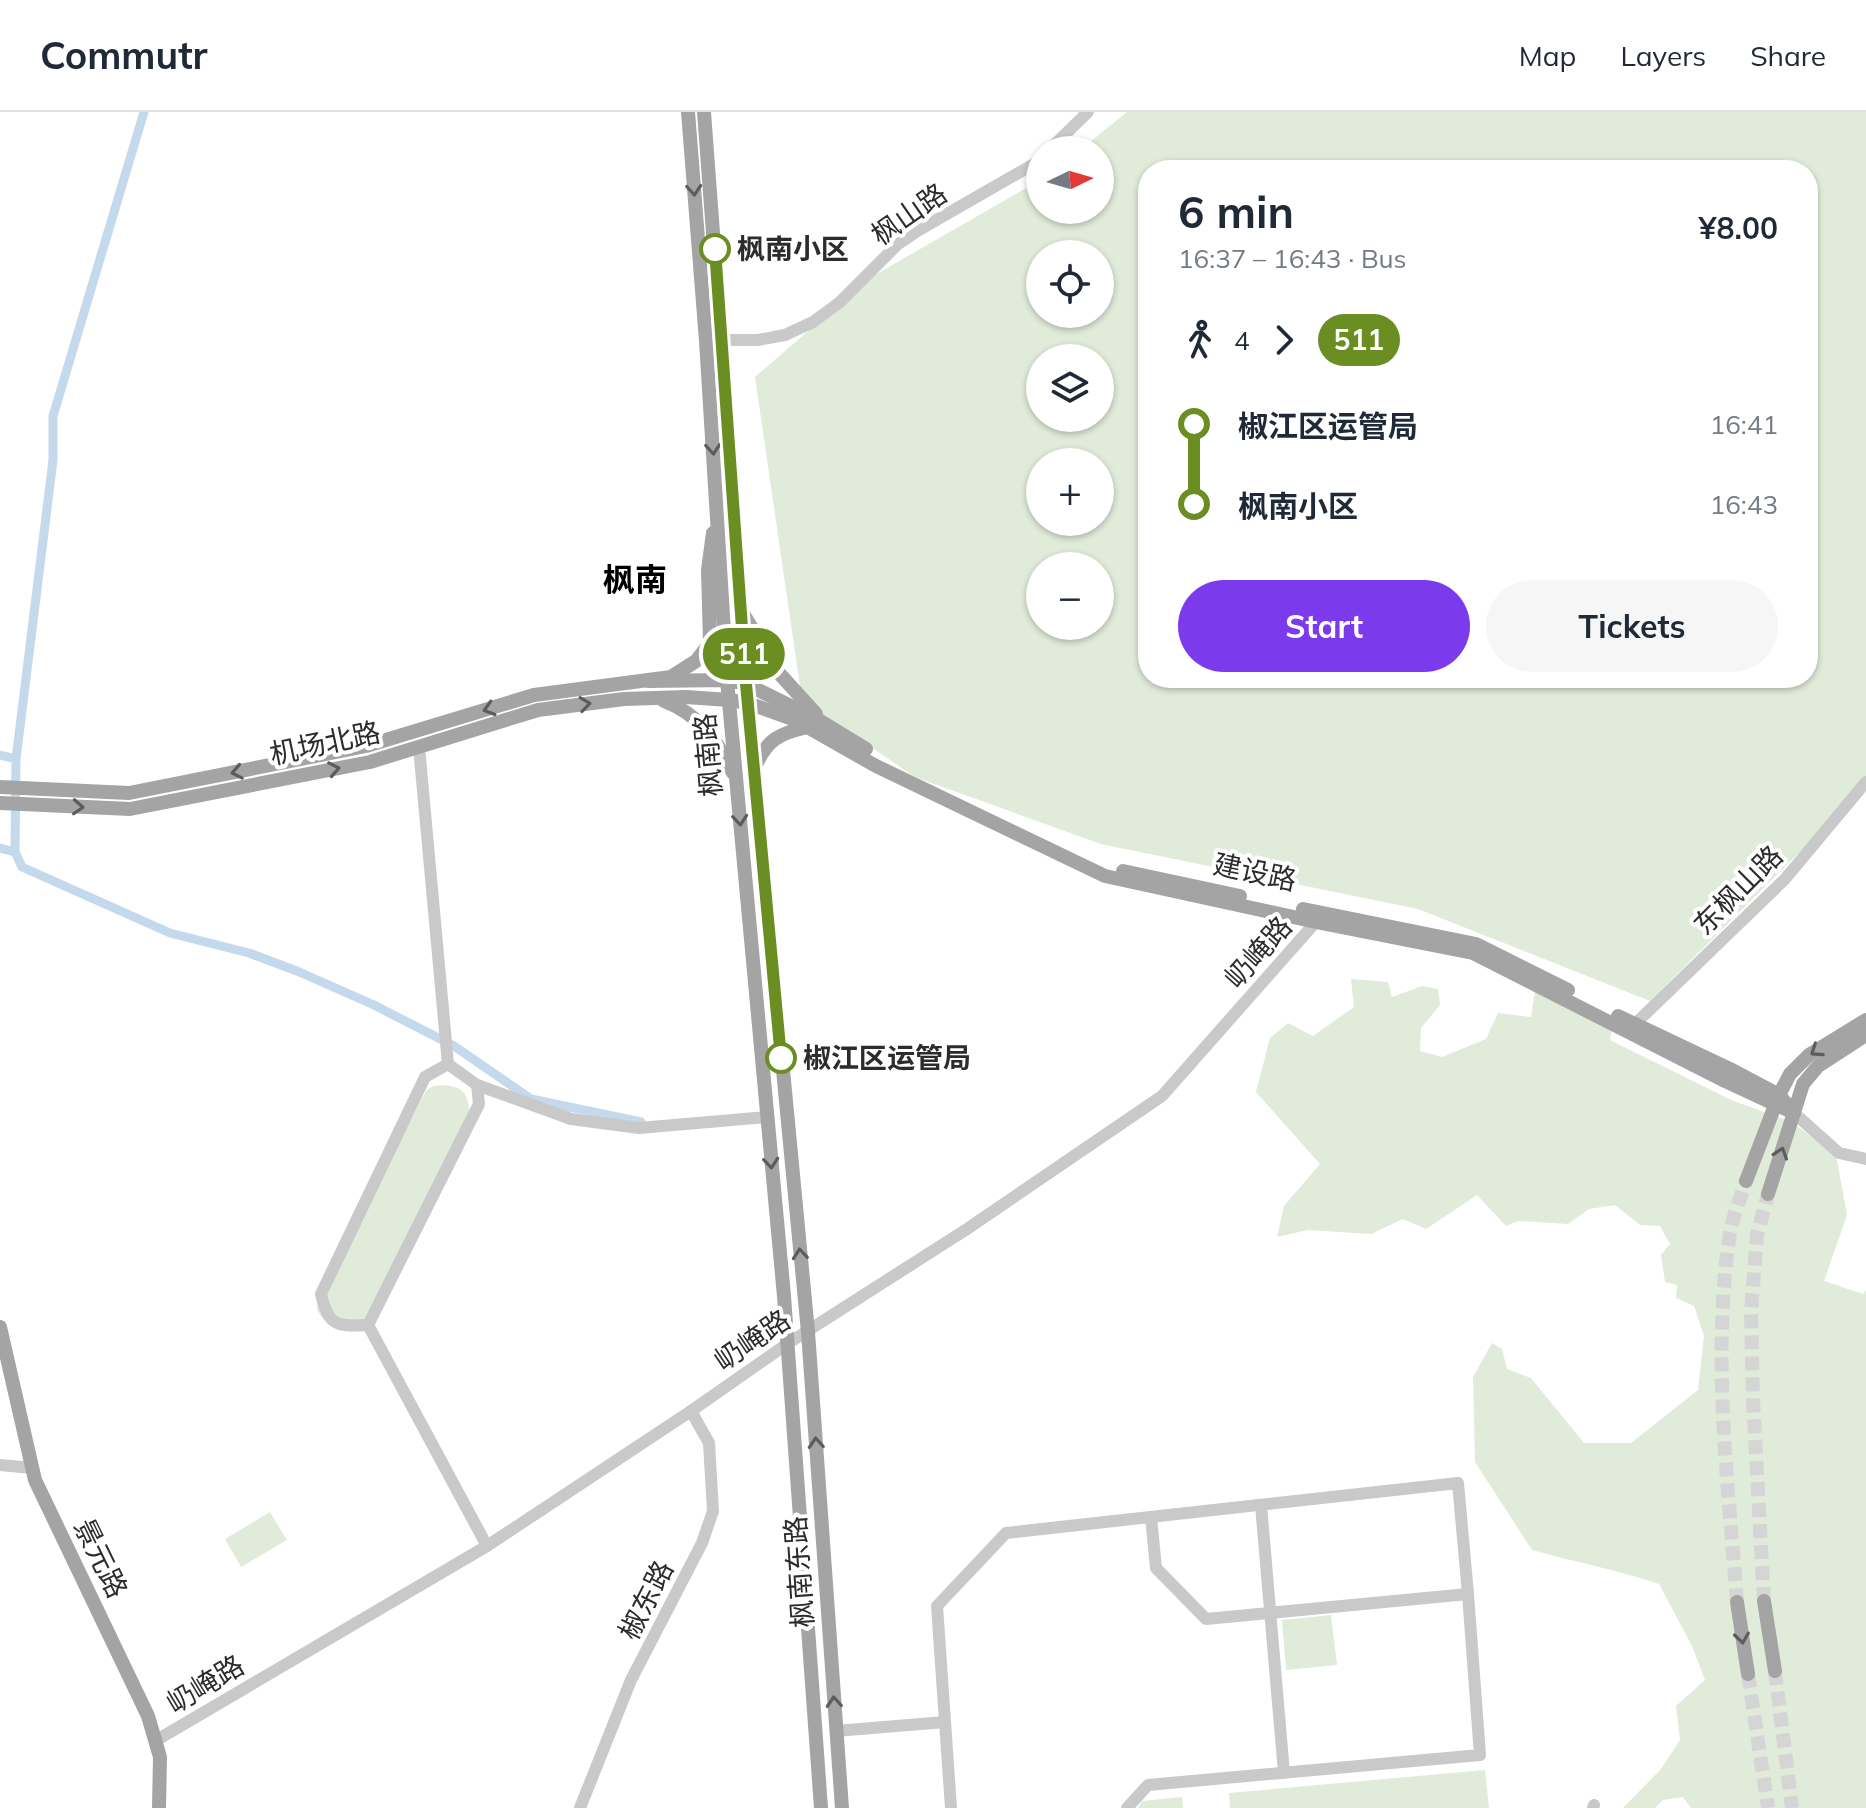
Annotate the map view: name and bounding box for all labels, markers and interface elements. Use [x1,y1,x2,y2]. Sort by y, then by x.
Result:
text: Commutr [40,31,208,79]
text: Map [1519,38,1576,73]
text: Layers [1620,38,1706,73]
text: Share [1750,38,1826,73]
north arrow [1026,136,1114,224]
map controls [1026,136,1114,640]
street label: 枫山路 [864,175,953,252]
one-way arrow [685,184,702,197]
text: 6 min [1178,184,1294,239]
text: ¥8.00 [1699,209,1778,247]
place label: 枫南小区 [737,231,849,266]
marker: 枫南小区 [700,234,730,264]
button: locate [1026,240,1114,328]
text: 16:37 – 16:43 · Bus [1178,242,1407,275]
icon: walk [1178,318,1222,362]
icon: forward [1262,318,1306,362]
text: 511 [1334,322,1384,357]
text: 4 [1234,324,1250,357]
button: layers [1026,344,1114,432]
text: 椒江区运管局 [1238,407,1418,445]
text: 16:41 [1710,408,1778,441]
one-way arrow [704,443,721,456]
button: + [1026,448,1114,536]
text: 枫南小区 [1238,487,1358,525]
text: 16:43 [1710,488,1778,521]
button: − [1026,552,1114,640]
district label: 枫南 [603,559,667,599]
button: Start [1178,580,1470,672]
button: Tickets [1486,580,1778,672]
line badge: 511 [698,628,790,680]
text: 511 [719,636,769,671]
one-way arrow [578,696,592,713]
one-way arrow [482,700,496,716]
street label: 枫南路 [686,712,729,798]
street label: 机场北路 [266,714,383,771]
one-way arrow [327,761,340,778]
one-way arrow [231,763,244,780]
one-way arrow [72,798,85,815]
one-way arrow [732,814,749,827]
street label: 东枫山路 [1686,838,1790,942]
street label: 建设路 [1210,846,1300,897]
street label: 屷崦路 [1217,909,1299,995]
place label: 椒江区运管局 [803,1040,971,1075]
one-way arrow [1811,1041,1825,1056]
marker: 椒江区运管局 [766,1043,796,1073]
one-way arrow [1772,1147,1788,1160]
one-way arrow [763,1157,780,1170]
one-way arrow [792,1247,809,1260]
street label: 屷崦路 [707,1302,796,1378]
one-way arrow [808,1436,825,1449]
street label: 景元路 [67,1512,136,1603]
street label: 枫南东路 [777,1515,820,1629]
street label: 椒东路 [611,1554,680,1645]
one-way arrow [1733,1631,1750,1645]
street label: 屷崦路 [160,1647,250,1720]
one-way arrow [826,1695,843,1708]

